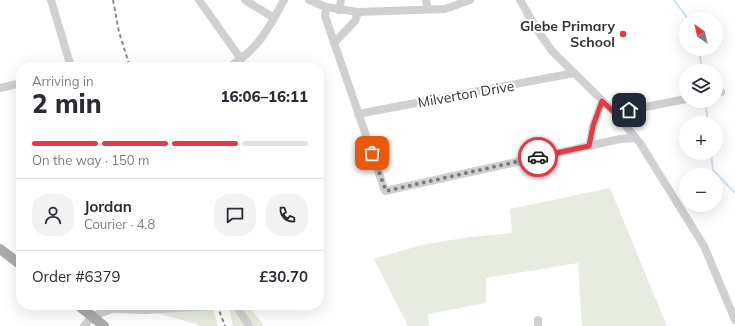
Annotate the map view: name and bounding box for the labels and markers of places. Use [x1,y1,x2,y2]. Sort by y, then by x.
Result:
place label: Glebe Primary School [520,17,615,51]
marker: Glebe Primary School [618,29,628,39]
pin [612,93,646,127]
pin [355,136,389,170]

